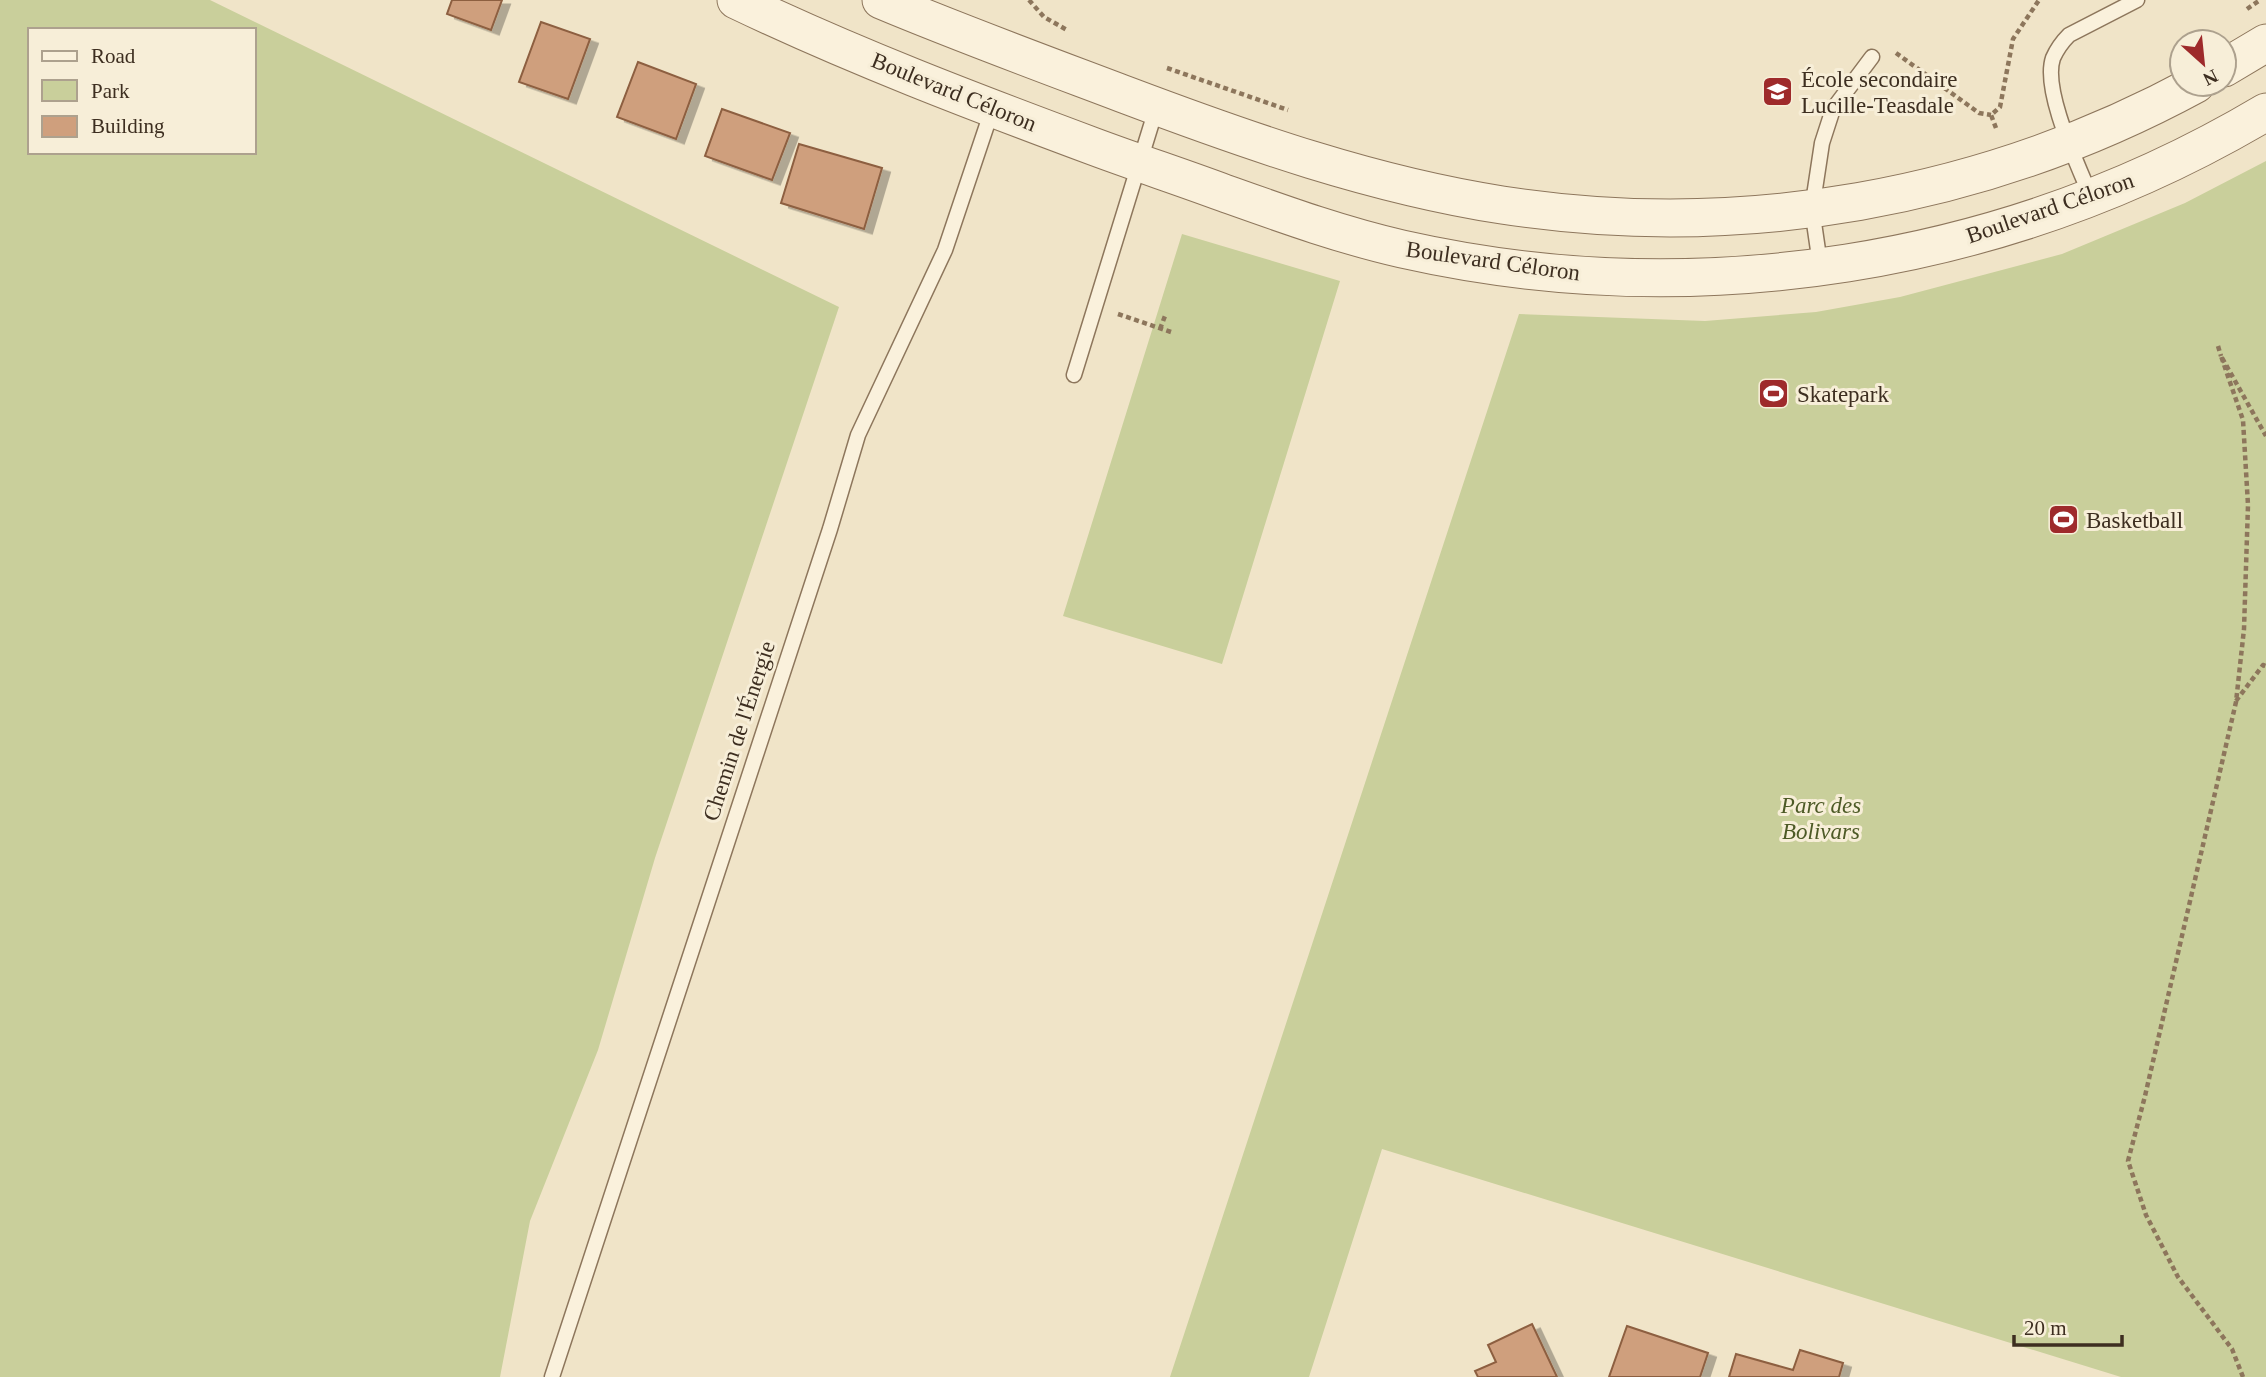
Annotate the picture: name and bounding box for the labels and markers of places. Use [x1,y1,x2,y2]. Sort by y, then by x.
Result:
place label: École secondaire Lucille-Teasdale [1801,67,1957,118]
school or university icon: École secondaire Lucille-Teasdale [1761,75,1795,109]
sports icon: Skatepark [1757,377,1791,411]
place label: Skatepark [1797,382,1889,407]
sports icon: Basketball [2046,503,2080,537]
place label: Basketball [2086,508,2183,533]

